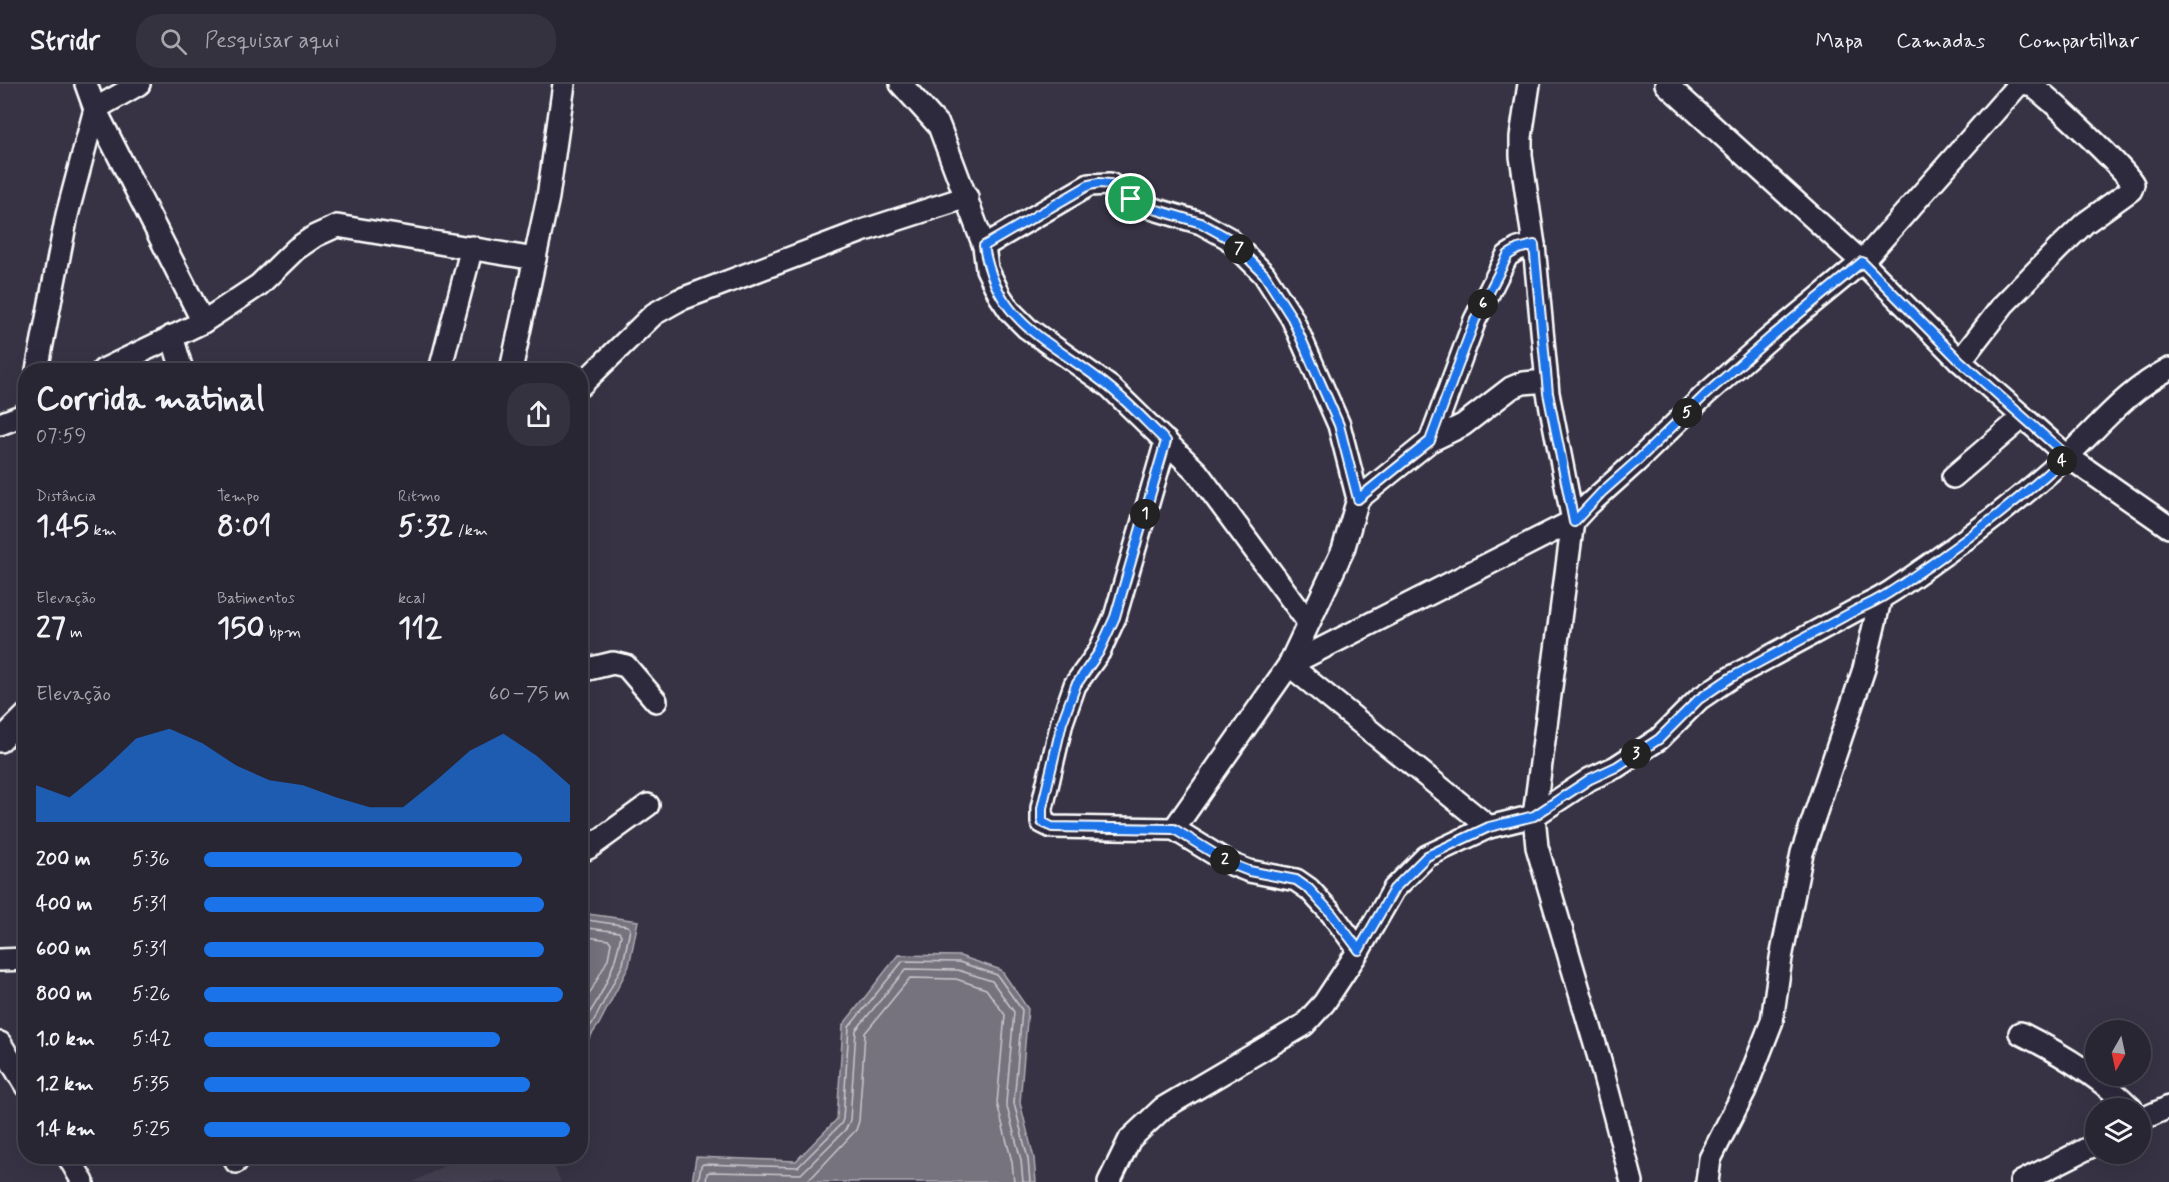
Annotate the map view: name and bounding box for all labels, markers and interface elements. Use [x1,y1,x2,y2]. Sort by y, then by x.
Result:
search box [136,14,556,68]
text: Stridr [30,23,100,60]
icon: search [157,25,190,58]
text: Pesquisar aqui [205,27,340,55]
text: Mapa [1815,27,1863,55]
text: Camadas [1896,27,1985,55]
text: Compartilhar [2018,27,2139,55]
pin [1105,173,1156,224]
icon: arrive [1114,182,1147,215]
pin: 7 [1224,234,1254,264]
text: 7 [1234,238,1244,259]
pin: 6 [1468,289,1498,319]
text: 6 [1479,293,1487,314]
text: Corrida matinal [36,378,264,422]
button: share [507,383,570,446]
pin: 5 [1672,398,1702,428]
text: 5 [1682,402,1692,423]
text: 07:59 [36,423,87,450]
pin: 4 [2047,446,2077,476]
text: 4 [2057,450,2067,471]
text: Distância [36,486,96,507]
text: Tempo [217,486,259,507]
text: Ritmo [398,486,440,507]
pin: 1 [1130,499,1160,529]
text: 1 [1141,503,1149,524]
text: 1.45 [36,507,89,546]
text: 8:01 [217,507,272,546]
text: 5:32 [398,507,453,546]
text: km [89,520,117,541]
text: /km [453,520,488,541]
text: Elevação [36,588,96,609]
text: Batimentos [217,588,295,609]
text: kcal [398,588,425,609]
text: 27 [36,609,66,648]
text: 150 [217,609,264,648]
text: 112 [398,609,442,648]
text: m [66,622,83,643]
text: bpm [264,622,301,643]
text: Elevação [36,681,111,708]
text: 60–75 m [489,681,570,708]
pin: 3 [1621,739,1651,769]
text: 3 [1632,743,1640,764]
pin: 2 [1210,845,1240,875]
text: 200 m [36,846,91,873]
text: 5:36 [132,846,169,873]
text: 2 [1221,849,1229,870]
text: 400 m [36,891,92,918]
text: 5:31 [132,891,167,918]
text: 600 m [36,936,91,963]
text: 5:31 [132,936,167,963]
text: 800 m [36,981,92,1008]
text: 5:26 [132,981,170,1008]
north arrow [2085,1020,2151,1086]
map controls [2085,1020,2151,1164]
text: 1.0 km [36,1026,95,1053]
text: 5:42 [132,1026,172,1053]
text: 1.2 km [36,1071,93,1098]
text: 5:35 [132,1071,169,1098]
button: layers [2085,1098,2151,1164]
text: 1.4 km [36,1116,95,1143]
text: 5:25 [132,1116,170,1143]

